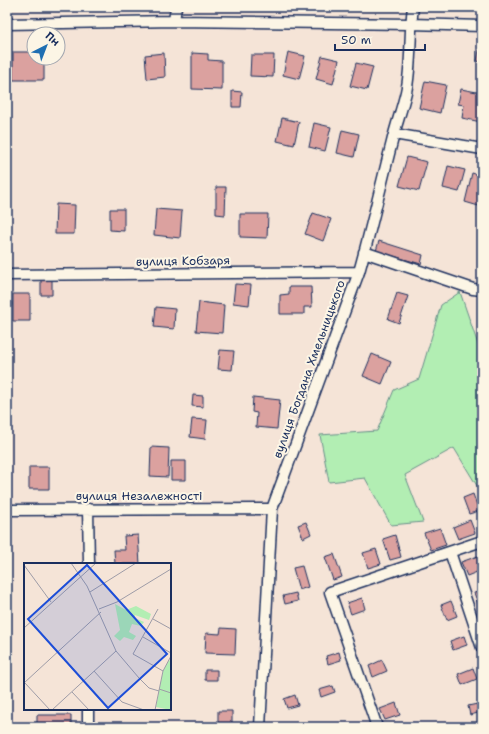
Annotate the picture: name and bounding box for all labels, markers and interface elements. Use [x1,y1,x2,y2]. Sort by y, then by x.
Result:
north arrow [26,26,66,66]
scale bar [335,26,425,52]
text: Пн [42,29,63,49]
text: 50 m [341,32,371,48]
street label: вулиця Кобзаря [136,252,230,270]
street label: вулиця Богдана Хмельницького [269,278,349,460]
street label: вулиця Незалежності [76,488,202,504]
inset map [24,563,171,710]

